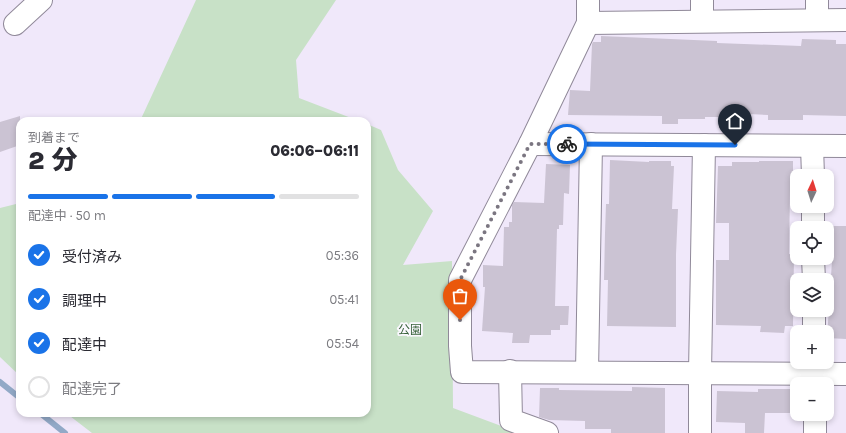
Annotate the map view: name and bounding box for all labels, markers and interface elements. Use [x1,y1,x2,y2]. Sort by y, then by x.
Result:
pin [718,104,752,145]
icon: home [724,110,746,132]
courier [547,124,587,164]
text: 到着まで [28,130,80,145]
icon: bike [556,133,578,155]
text: 06:06–06:11 [270,142,359,160]
text: 2 分 [28,145,77,176]
north arrow [790,169,834,213]
map controls [790,169,834,421]
text: 配達中 · 50 m [28,208,106,223]
button: locate [790,221,834,265]
icon: check [28,244,50,266]
text: 受付済み [62,248,122,266]
text: 05:36 [326,248,359,263]
button: layers [790,273,834,317]
pin [443,279,477,320]
icon: bag [449,285,471,307]
icon: check [28,288,50,310]
text: 調理中 [62,292,107,310]
text: 05:41 [329,292,359,307]
park label: 公園 [398,323,422,337]
button: + [790,325,834,369]
icon: check [28,332,50,354]
text: 配達中 [62,336,107,354]
text: 05:54 [326,336,359,351]
button: − [790,377,834,421]
text: 配達完了 [62,380,122,398]

